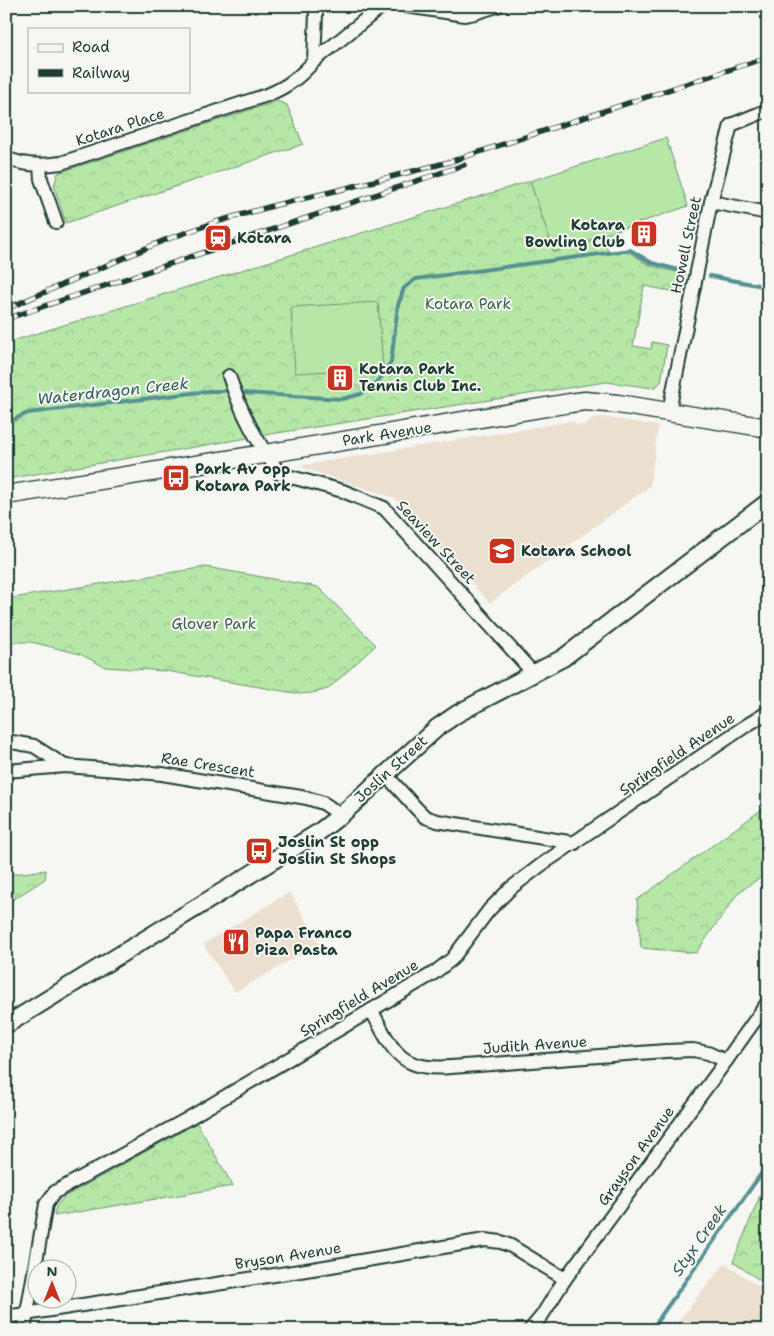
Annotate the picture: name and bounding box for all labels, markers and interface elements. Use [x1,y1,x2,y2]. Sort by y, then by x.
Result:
legend [28,28,190,92]
text: Road [72,37,110,57]
text: Railway [72,63,130,83]
street label: Kotara Place [73,103,167,151]
street label: Howell Street [666,194,706,296]
place label: Kotara Bowling Club [525,215,626,252]
building icon: Kotara Bowling Club [629,219,659,249]
station icon: Kotara [203,223,233,253]
place label: Kotara [237,228,292,248]
park label: Kotara Park [425,294,511,314]
place label: Kotara Park Tennis Club Inc. [359,359,481,396]
building icon: Kotara Park Tennis Club Inc. [325,363,355,393]
water label: Waterdragon Creek [36,373,190,409]
street label: Park Avenue [341,417,433,451]
place label: Park Av opp Kotara Park [195,459,291,496]
bus stop icon: Park Av opp Kotara Park [161,463,191,493]
street label: Seaview Street [392,496,480,588]
school or university icon: Kotara School [487,536,517,566]
place label: Kotara School [521,541,631,561]
park label: Glover Park [172,614,256,634]
street label: Springfield Avenue [615,708,739,800]
street label: Joslin Street [350,731,432,807]
street label: Rae Crescent [160,748,256,782]
place label: Joslin St opp Joslin St Shops [278,832,396,869]
bus stop icon: Joslin St opp Joslin St Shops [244,836,274,866]
place label: Papa Franco Piza Pasta [255,923,352,960]
restaurant icon: Papa Franco Piza Pasta [221,927,251,957]
street label: Springfield Avenue [296,955,422,1041]
street label: Judith Avenue [482,1031,588,1059]
street label: Grayson Avenue [593,1102,679,1210]
water label: Styx Creek [667,1200,731,1280]
street label: Bryson Avenue [233,1238,343,1274]
north arrow [28,1258,78,1308]
text: N [46,1262,58,1280]

